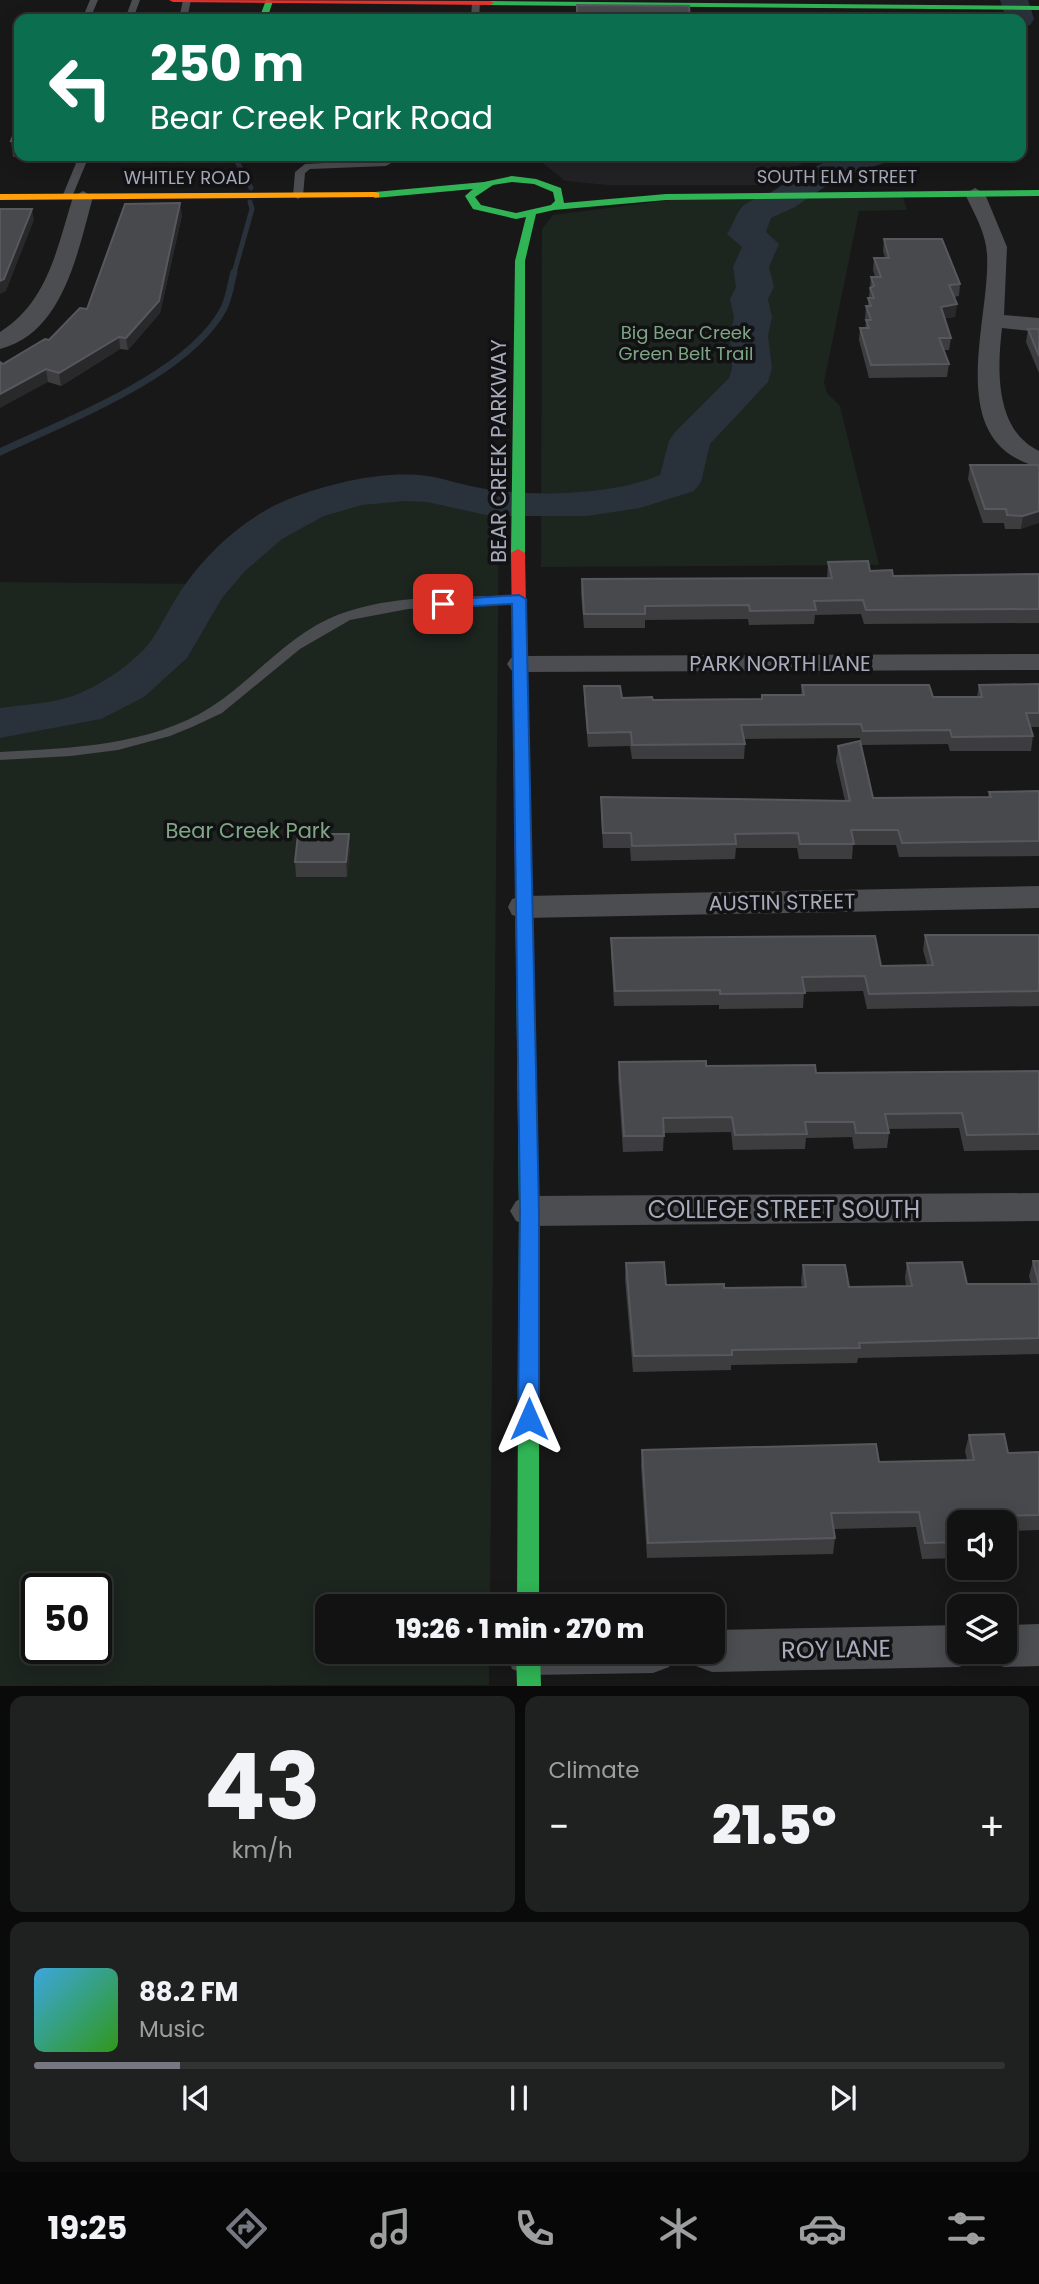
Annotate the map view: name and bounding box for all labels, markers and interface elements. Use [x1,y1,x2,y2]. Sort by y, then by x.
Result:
text: 250 m [150,30,304,98]
icon: left [35,42,126,133]
text: Bear Creek Park Road [150,95,493,140]
street label: SOUTH ELM STREET [757,164,918,189]
street label: WHITLEY ROAD [124,165,250,190]
park label: Big Bear Creek Green Belt Trail [619,320,753,366]
street label: BEAR CREEK PARKWAY [484,339,513,563]
pin [413,574,473,634]
icon: arrive [424,585,462,623]
street label: PARK NORTH LANE [689,649,871,678]
park label: Bear Creek Park [165,816,331,845]
street label: AUSTIN STREET [708,886,856,918]
street label: COLLEGE STREET SOUTH [648,1193,920,1226]
position arrow [492,1382,566,1456]
map controls [947,1510,1017,1664]
button: sound [947,1510,1017,1580]
speed limit sign: 50 [21,1573,112,1664]
button: layers [947,1594,1017,1664]
text: 19:26 · 1 min · 270 m [396,1611,644,1647]
street label: ROY LANE [781,1632,891,1666]
text: 43 [204,1723,321,1851]
text: Climate [549,1754,639,1786]
text: 21.5° [712,1789,836,1862]
text: − [549,1800,569,1853]
text: + [979,1800,1005,1853]
text: km/h [232,1834,293,1866]
text: 88.2 FM [139,1974,238,2010]
text: Music [139,2013,205,2045]
icon: previous [177,2079,215,2117]
icon: pause [500,2079,538,2117]
icon: next [824,2079,862,2117]
icon: directions [222,2204,271,2253]
icon: music [366,2204,415,2253]
icon: phone [510,2204,559,2253]
icon: climate [654,2204,703,2253]
icon: car [798,2204,847,2253]
icon: filters [942,2204,991,2253]
text: 19:25 [48,2205,127,2250]

